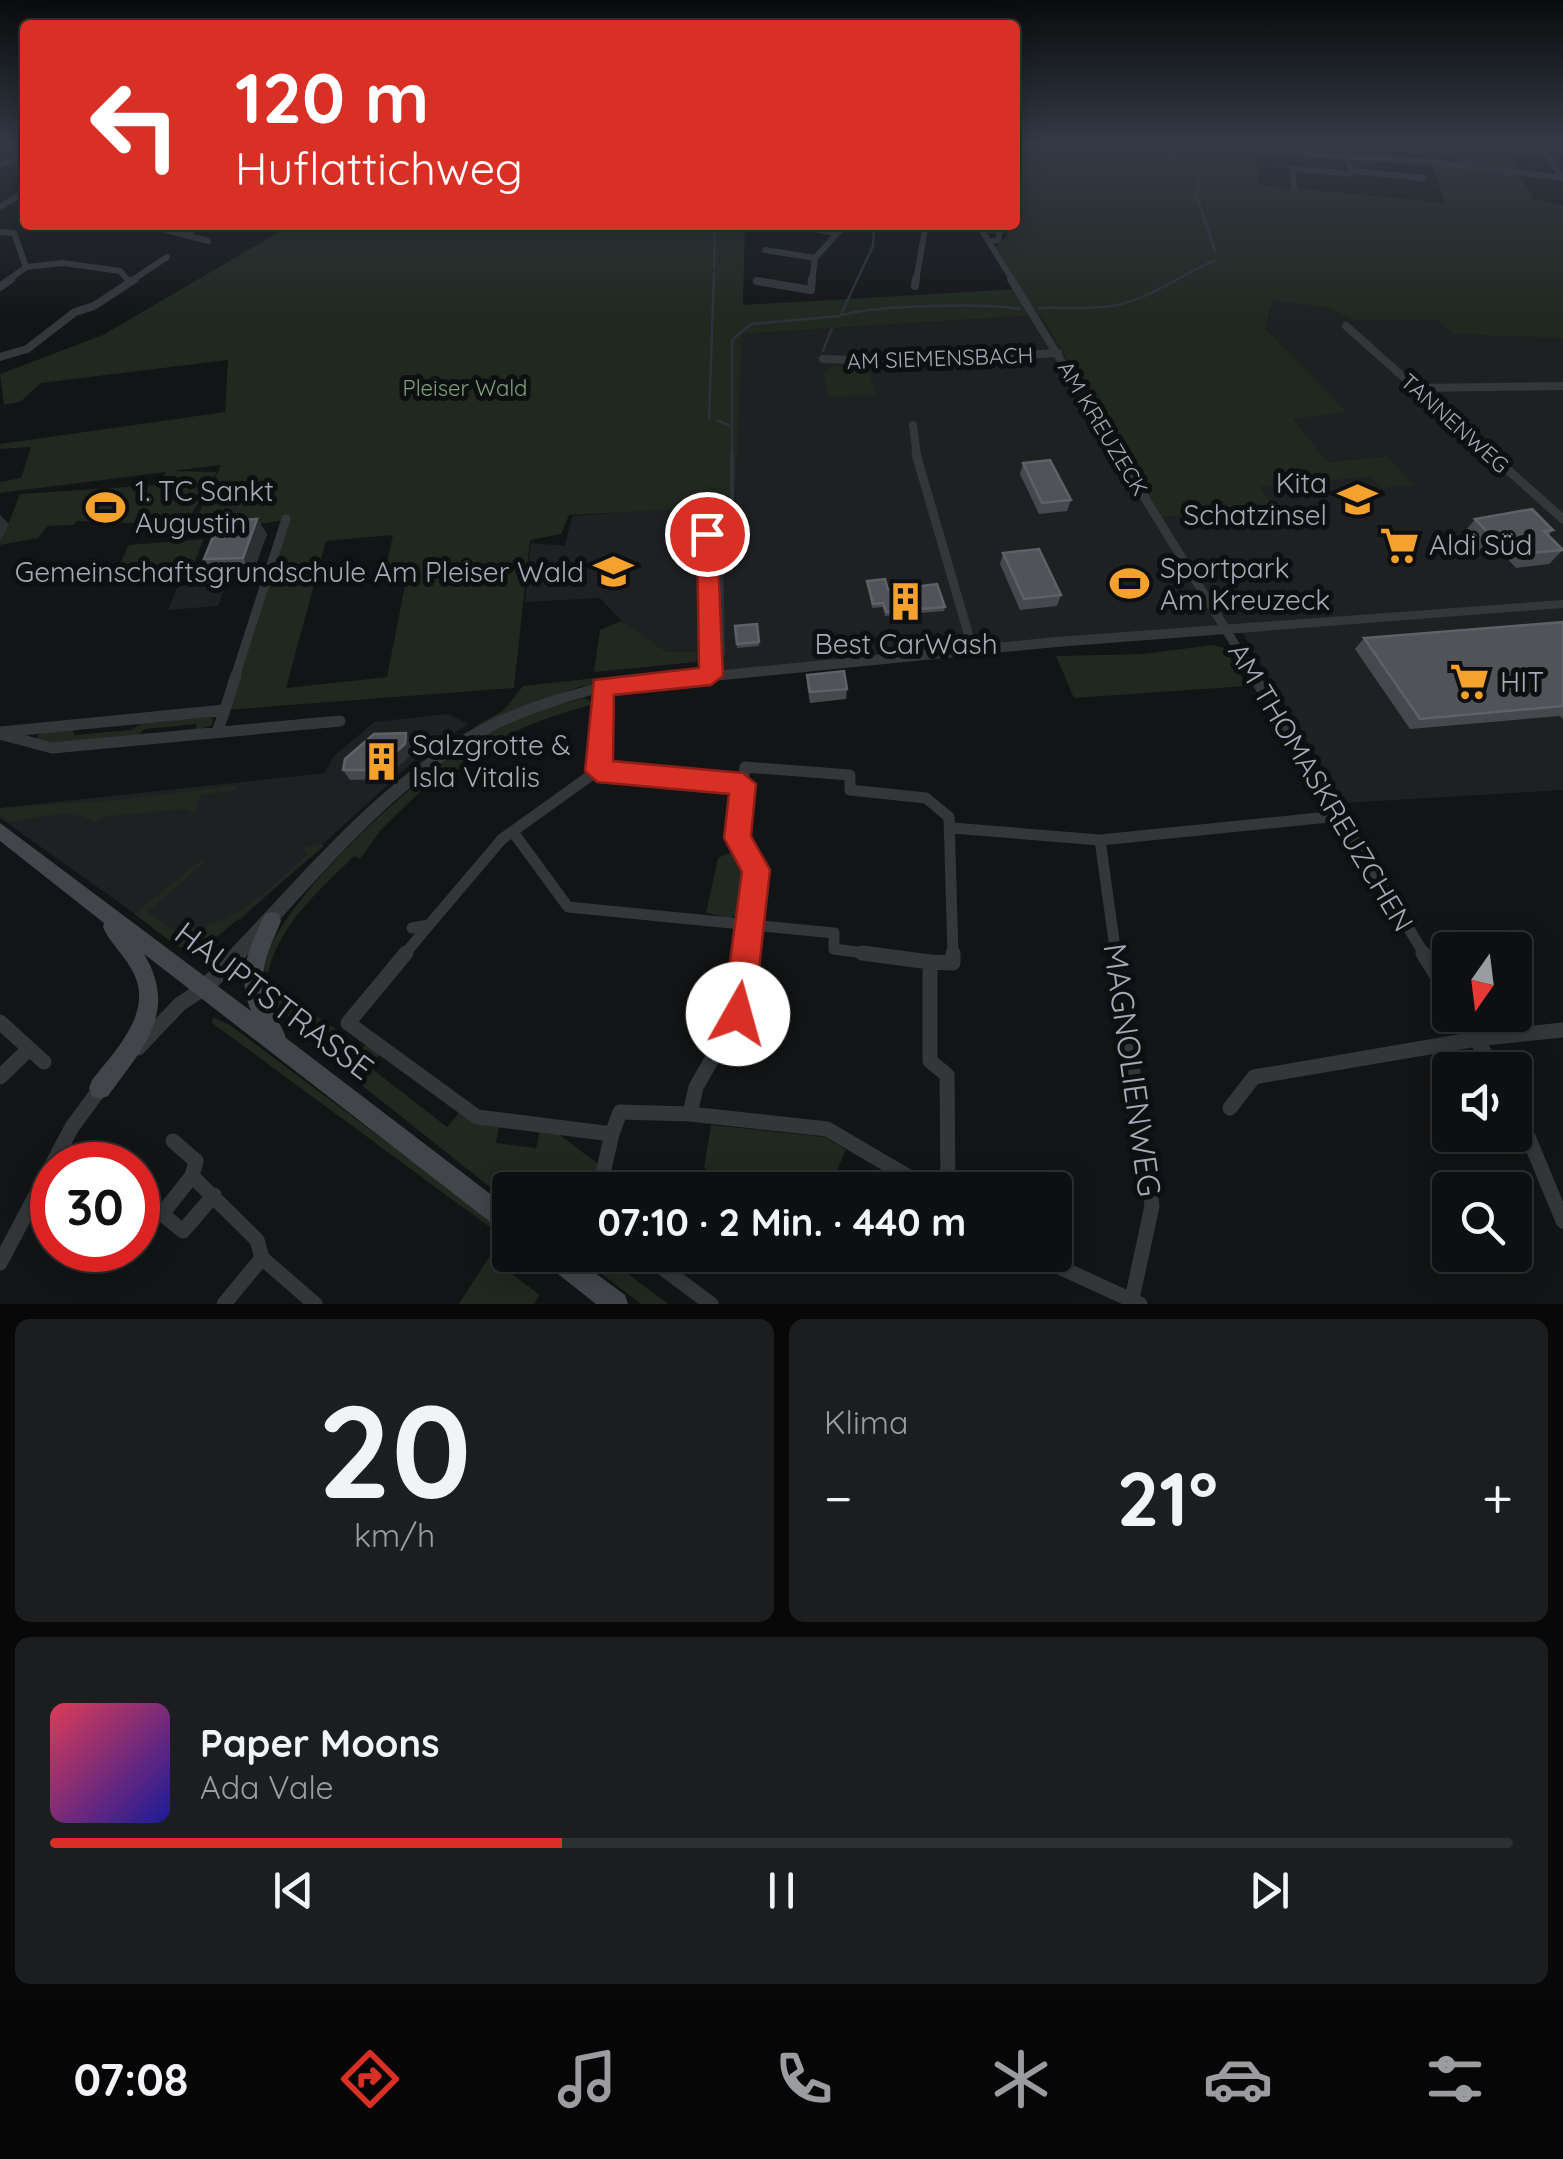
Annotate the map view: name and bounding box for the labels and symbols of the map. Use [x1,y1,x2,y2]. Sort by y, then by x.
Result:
street label: AM SIEMENSBACH [846,341,1034,375]
street label: AM KREUZECK [1052,356,1154,500]
street label: TANNENWEG [1395,367,1515,479]
park label: Pleiser Wald [403,374,527,402]
place label: Kita Schatzinsel [1183,465,1327,532]
place label: 1. TC Sankt Augustin [135,473,274,540]
school or university icon: Kita Schatzinsel [1336,478,1378,520]
sports icon: 1. TC Sankt Augustin [84,486,126,528]
pin [665,492,750,577]
supermarket icon: Aldi Süd [1378,524,1420,566]
place label: Aldi Süd [1429,527,1533,562]
place label: Sportpark Am Kreuzeck [1160,550,1330,617]
school or university icon: Gemeinschaftsgrundschule Am Pleiser Wald [593,551,635,593]
place label: Gemeinschaftsgrundschule Am Pleiser Wald [15,554,584,589]
sports icon: Sportpark Am Kreuzeck [1109,563,1151,605]
building icon: Best CarWash [885,580,927,622]
place label: Best CarWash [814,626,998,661]
street label: AM THOMASKREUZCHEN [1221,636,1422,937]
supermarket icon: HIT [1449,661,1491,703]
place label: HIT [1500,664,1544,699]
place label: Salzgrotte & Isla Vitalis [412,727,570,794]
building icon: Salzgrotte & Isla Vitalis [361,740,403,782]
street label: HAUPTSTRASSE [167,913,382,1088]
north arrow [1432,932,1532,1032]
street label: MAGNOLIENWEG [1095,941,1171,1199]
position arrow [686,962,790,1066]
speed limit sign: 30 [30,1142,160,1272]

